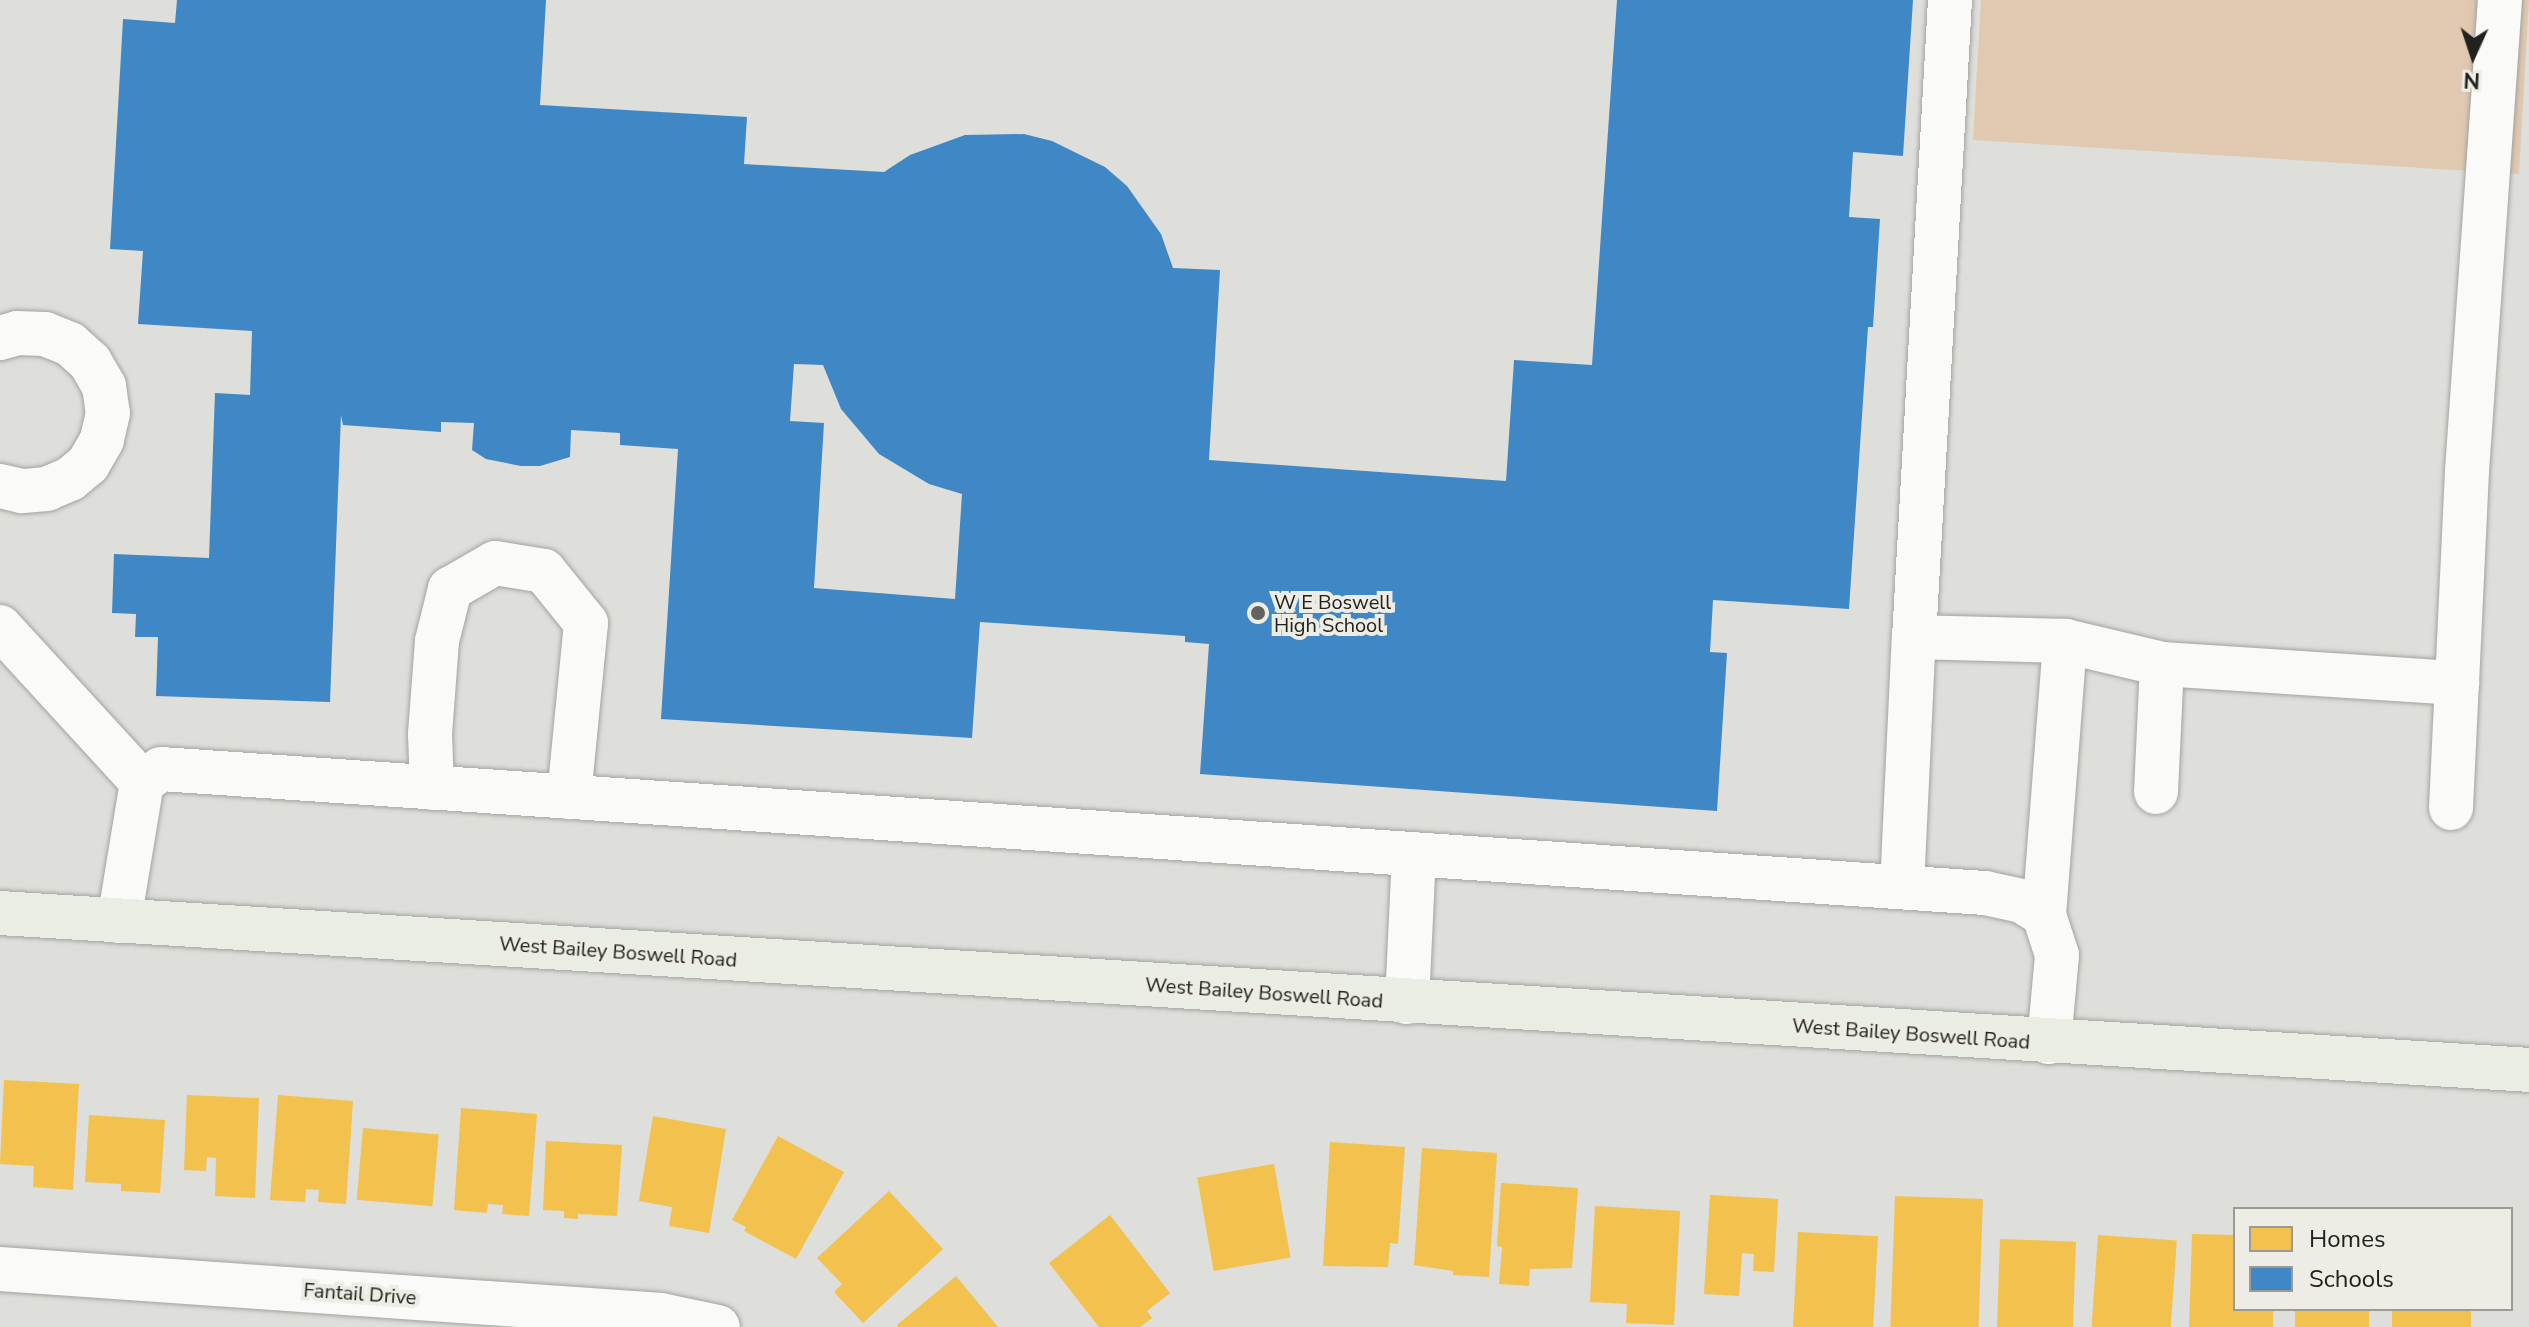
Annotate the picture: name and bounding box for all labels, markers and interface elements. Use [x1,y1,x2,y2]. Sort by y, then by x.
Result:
north arrow [2433,16,2513,96]
text: N [2463,65,2481,95]
place label: W E Boswell High School [1274,590,1391,637]
marker: W E Boswell High School [1249,604,1267,622]
street label: West Bailey Boswell Road [498,932,738,972]
street label: West Bailey Boswell Road [1144,973,1384,1013]
street label: West Bailey Boswell Road [1791,1014,2031,1054]
legend [2233,1207,2513,1311]
text: Homes [2309,1223,2385,1255]
text: Schools [2309,1263,2394,1295]
street label: Fantail Drive [303,1278,417,1310]

